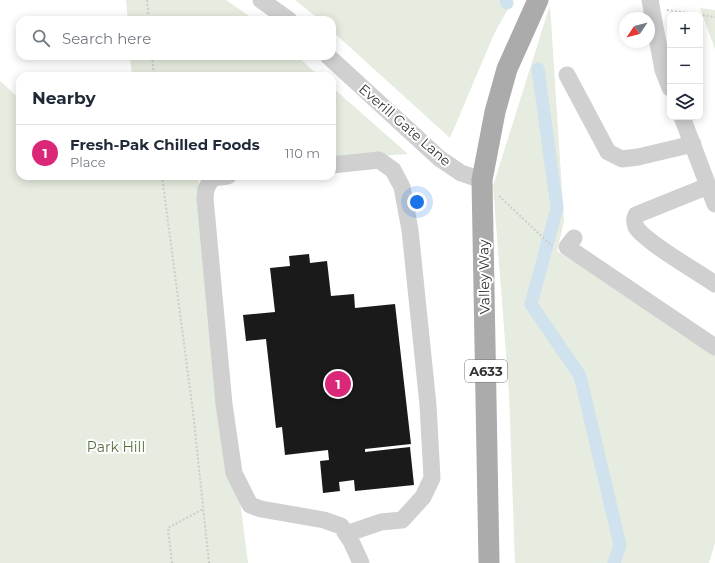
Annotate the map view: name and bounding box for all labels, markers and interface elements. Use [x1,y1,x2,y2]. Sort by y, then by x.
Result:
north arrow [619,12,655,48]
map controls [667,12,703,120]
button: + [667,12,703,48]
search box [16,16,336,60]
icon: search [30,27,52,49]
text: Search here [62,29,151,48]
button: − [667,48,703,84]
street label: Everill Gate Lane [355,80,455,170]
button: layers [667,84,703,120]
text: Nearby [32,88,96,108]
text: Fresh-Pak Chilled Foods [70,135,260,154]
text: 1 [42,145,48,161]
text: 110 m [285,145,320,161]
text: Place [70,154,106,170]
your location [407,192,427,212]
street label: Valley Way [474,239,494,315]
road number: A633 [465,360,507,382]
pin: 1 [325,369,351,399]
park label: Park Hill [87,438,145,456]

